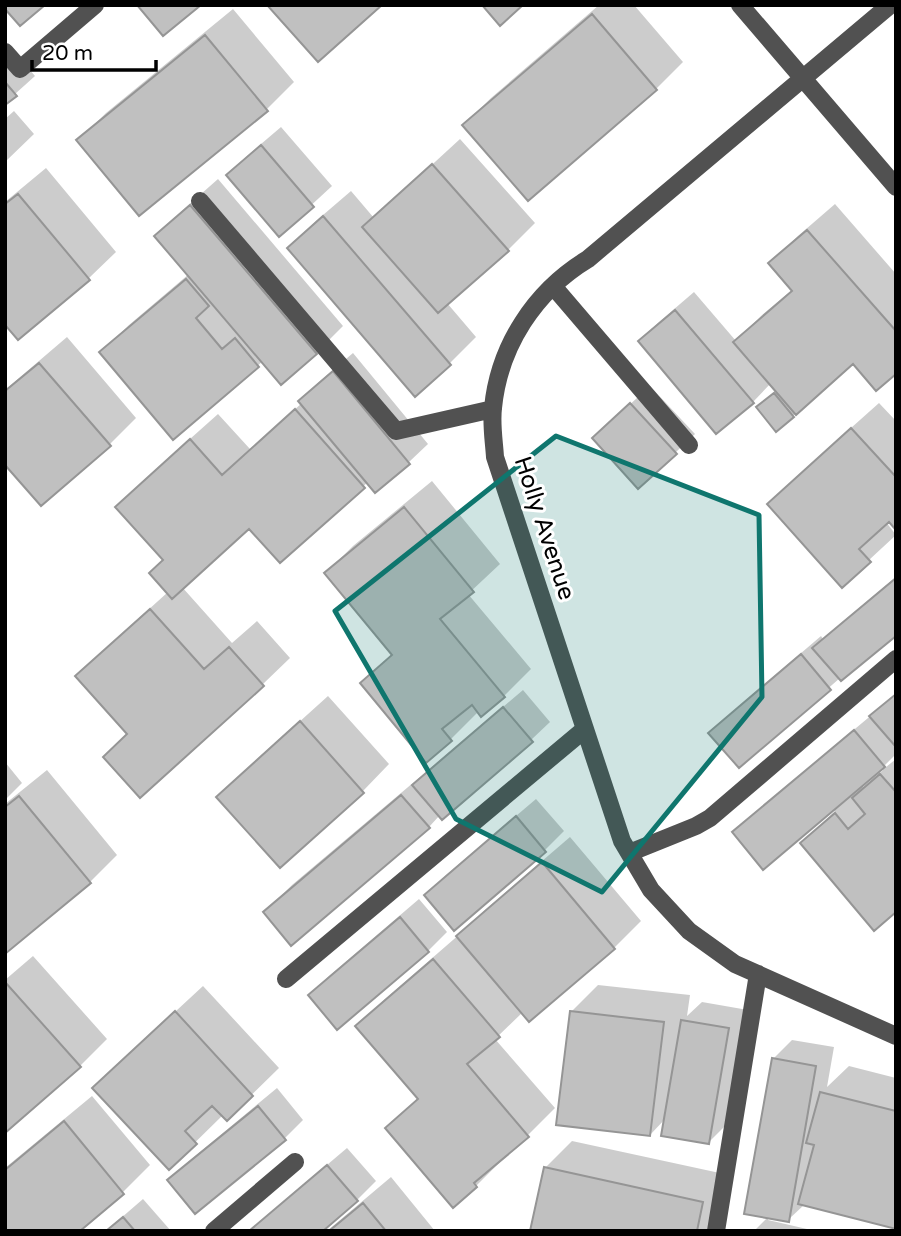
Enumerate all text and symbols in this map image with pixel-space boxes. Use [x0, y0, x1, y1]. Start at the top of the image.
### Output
scale bar [32, 28, 156, 72]
text: 20 m [42, 41, 93, 66]
street label: Holly Avenue [508, 453, 581, 604]

